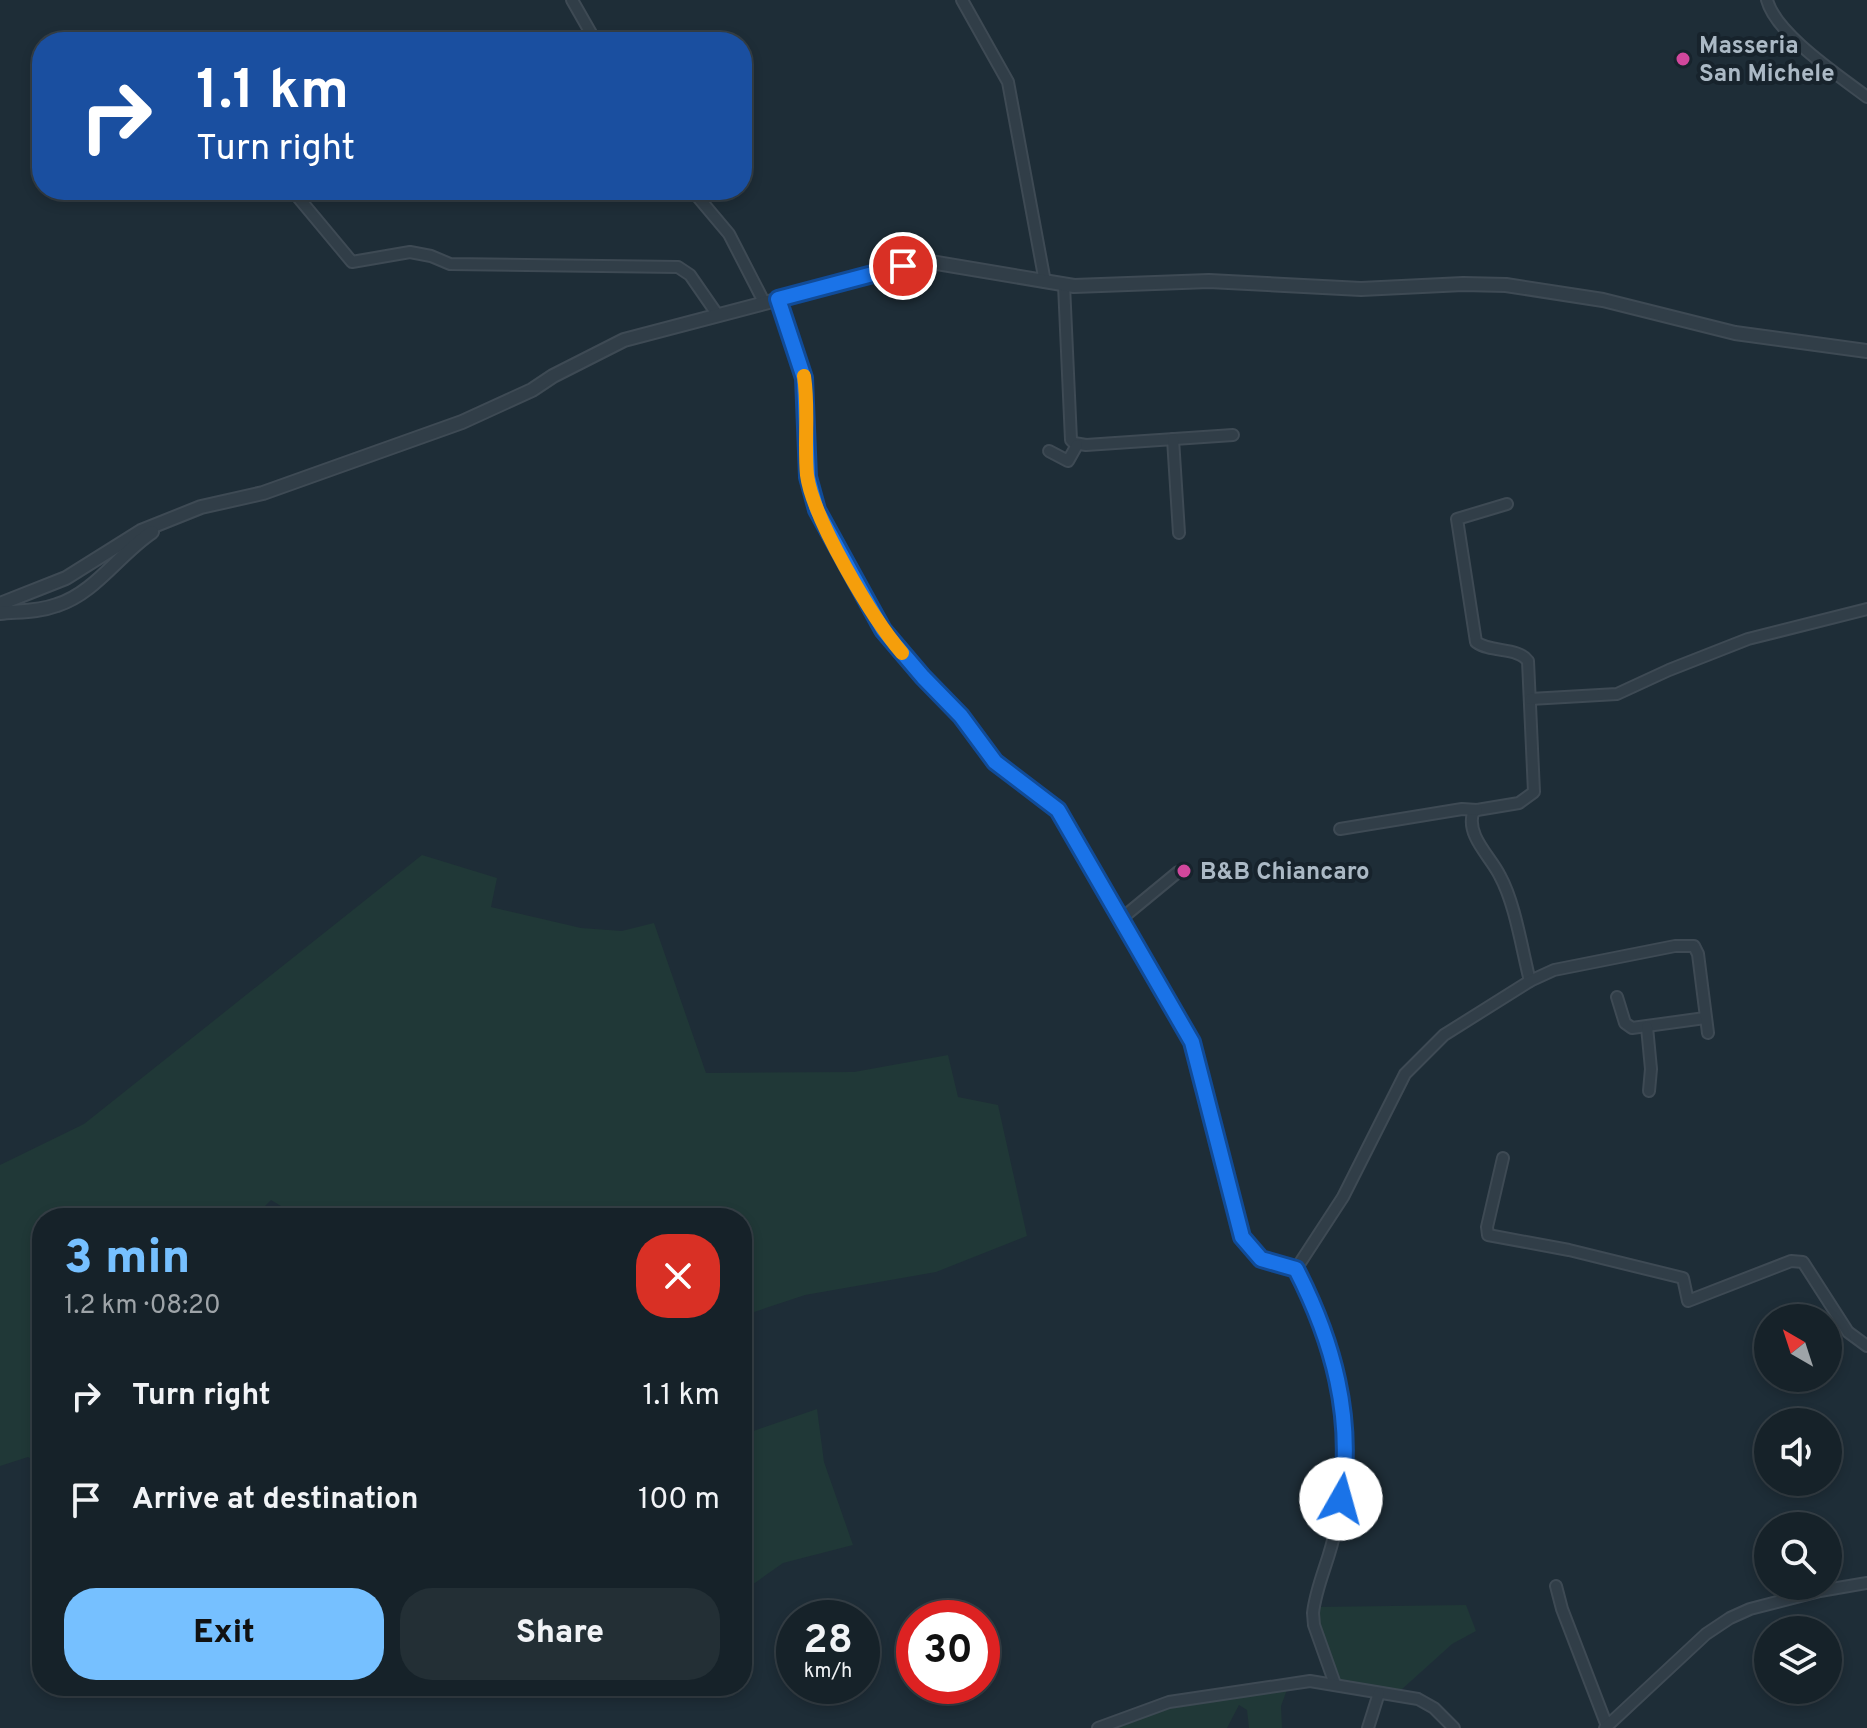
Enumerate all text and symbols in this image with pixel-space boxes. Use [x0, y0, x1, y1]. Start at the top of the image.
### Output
place label: Masseria San Michele [1699, 32, 1835, 90]
marker: Masseria San Michele [1674, 50, 1692, 68]
text: 1.1 km [196, 58, 349, 128]
icon: right [64, 64, 168, 168]
text: Turn right [196, 127, 355, 173]
pin [869, 232, 937, 300]
icon: arrive [881, 244, 925, 288]
place label: B&B Chiancaro [1200, 858, 1370, 888]
marker: B&B Chiancaro [1175, 862, 1193, 880]
text: 3 min [64, 1230, 190, 1290]
button: close [636, 1234, 720, 1318]
text: 1.2 km · 08:20 [64, 1290, 221, 1323]
north arrow [1754, 1304, 1842, 1392]
map controls [1754, 1304, 1842, 1704]
icon: right [64, 1374, 108, 1418]
text: Turn right [132, 1378, 270, 1415]
text: 1.1 km [642, 1378, 720, 1415]
button: sound [1754, 1408, 1842, 1496]
position arrow [1299, 1457, 1383, 1541]
icon: arrive [64, 1478, 108, 1522]
text: Arrive at destination [132, 1482, 418, 1519]
text: 100 m [638, 1482, 720, 1519]
button: search [1754, 1512, 1842, 1600]
button: Exit [64, 1588, 384, 1680]
button: Share [400, 1588, 720, 1680]
speed limit sign: 30 [896, 1600, 1000, 1704]
button: layers [1754, 1616, 1842, 1704]
text: 28 [803, 1617, 853, 1667]
text: km/h [804, 1659, 852, 1685]

